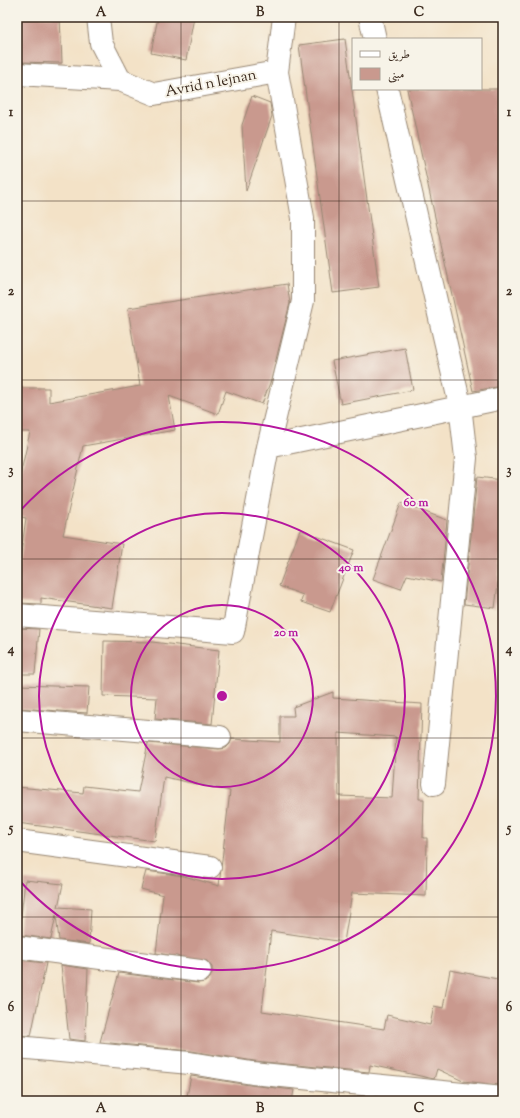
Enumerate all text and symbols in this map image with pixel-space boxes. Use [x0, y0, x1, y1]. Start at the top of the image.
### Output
text: A [96, 4, 107, 22]
text: B [256, 4, 265, 22]
text: C [414, 4, 424, 22]
legend [352, 38, 482, 90]
text: طريق [388, 46, 410, 64]
street label: Avrid n lejnan [164, 65, 259, 103]
text: مبنى [388, 66, 404, 84]
text: 1 [9, 104, 14, 122]
text: 1 [507, 104, 512, 122]
text: 2 [8, 283, 15, 301]
text: 2 [506, 283, 513, 301]
text: 3 [8, 462, 14, 480]
text: 3 [506, 462, 512, 480]
text: 60 m [404, 494, 428, 512]
text: 40 m [338, 559, 363, 577]
text: 20 m [274, 624, 298, 642]
text: 4 [7, 641, 15, 659]
text: 4 [505, 641, 513, 659]
centre of rings [215, 689, 229, 703]
text: 5 [8, 820, 14, 838]
text: 5 [506, 820, 512, 838]
text: 6 [8, 999, 15, 1017]
text: 6 [506, 999, 513, 1017]
text: A [96, 1100, 107, 1118]
text: B [256, 1100, 265, 1118]
text: C [414, 1100, 424, 1118]

